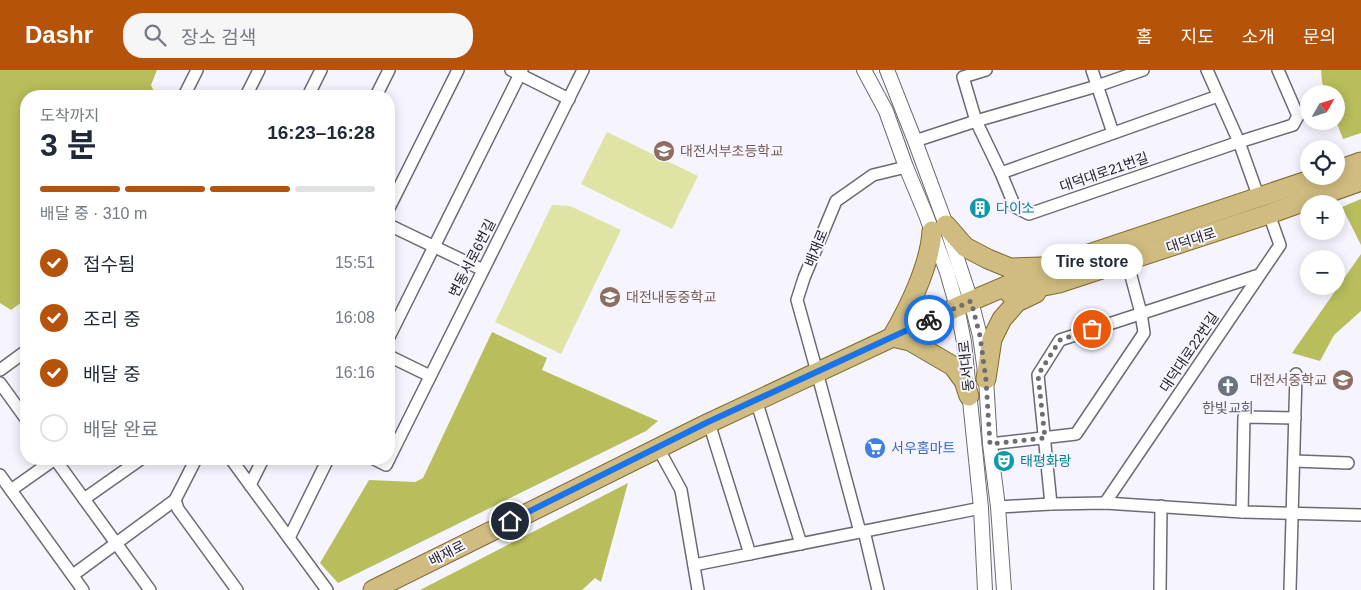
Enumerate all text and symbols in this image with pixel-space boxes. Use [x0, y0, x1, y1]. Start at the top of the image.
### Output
search box [123, 13, 473, 58]
text: Dashr [25, 21, 93, 48]
icon: search [141, 21, 169, 49]
text: 장소 검색 [181, 27, 256, 48]
text: 홈 [1136, 27, 1153, 47]
text: 지도 [1181, 27, 1214, 47]
text: 소개 [1242, 27, 1275, 47]
text: 문의 [1303, 27, 1336, 47]
north arrow [1300, 85, 1345, 130]
map controls [1300, 85, 1345, 295]
text: 도착까지 [40, 107, 99, 124]
text: 16:23–16:28 [267, 122, 375, 143]
text: 3 분 [40, 127, 96, 163]
school or university icon: 대전서부초등학교 [652, 139, 676, 163]
button: locate [1300, 140, 1345, 185]
place label: 대전서부초등학교 [680, 143, 783, 159]
street label: 대덕대로21번길 [1057, 149, 1151, 195]
button: + [1300, 195, 1345, 240]
building icon: 다이소 [968, 196, 992, 220]
place label: 다이소 [996, 200, 1035, 216]
text: 배달 중 · 310 m [40, 205, 147, 222]
street label: 변동서로6번길 [446, 216, 498, 300]
street label: 대덕대로 [1164, 224, 1218, 256]
street label: 배재로 [801, 227, 831, 269]
callout: Tire store [1041, 244, 1143, 279]
icon: check [40, 249, 68, 277]
button: − [1300, 250, 1345, 295]
text: Tire store [1056, 253, 1128, 270]
text: 접수됨 [83, 254, 135, 275]
text: 15:51 [335, 254, 375, 271]
school or university icon: 대전내동중학교 [598, 285, 622, 309]
place label: 대전내동중학교 [626, 289, 716, 305]
courier [904, 295, 954, 345]
icon: check [40, 304, 68, 332]
icon: bike [915, 306, 943, 334]
pin [1071, 308, 1113, 350]
text: 조리 중 [83, 309, 141, 330]
text: 16:08 [335, 309, 375, 326]
street label: 대덕대로22번길 [1156, 309, 1222, 395]
icon: bag [1078, 315, 1106, 343]
street label: 동서대로 [955, 339, 977, 392]
icon: check [40, 359, 68, 387]
text: 배달 중 [83, 364, 141, 385]
text: 16:16 [335, 364, 375, 381]
school or university icon: 대전서중학교 [1331, 368, 1355, 392]
place label: 대전서중학교 [1250, 372, 1327, 388]
church icon: 한빛교회 [1216, 374, 1240, 398]
place label: 한빛교회 [1202, 400, 1254, 416]
text: 배달 완료 [83, 419, 158, 440]
supermarket icon: 서우홈마트 [863, 436, 887, 460]
place label: 서우홈마트 [891, 440, 956, 456]
theatre icon: 태평화랑 [992, 449, 1016, 473]
place label: 태평화랑 [1020, 453, 1072, 469]
pin [489, 500, 531, 542]
icon: home [496, 507, 524, 535]
street label: 배재로 [426, 537, 468, 569]

